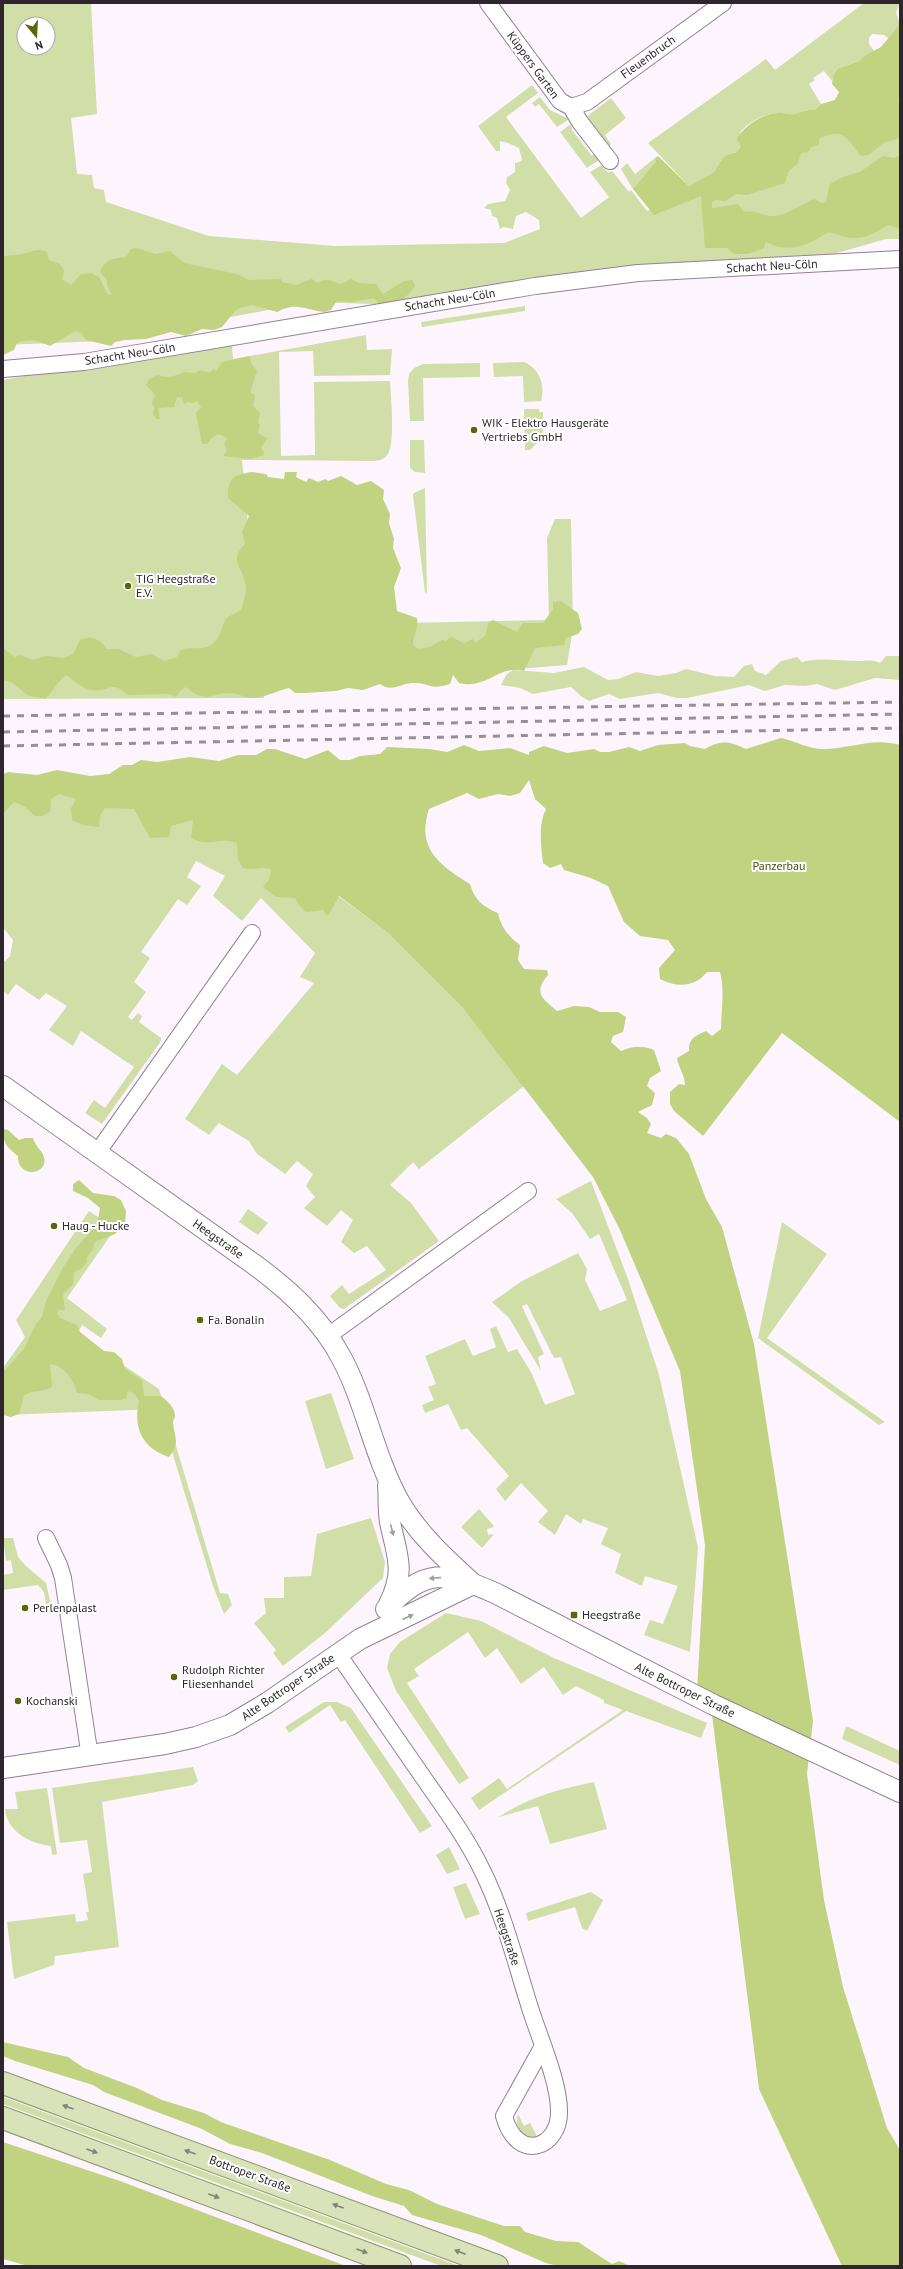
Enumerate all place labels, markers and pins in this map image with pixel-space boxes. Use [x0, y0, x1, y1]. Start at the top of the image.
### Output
place label: WIK - Elektro Hausgeräte Vertriebs GmbH [481, 415, 609, 444]
marker: WIK - Elektro Hausgeräte Vertriebs GmbH [469, 425, 479, 435]
place label: TIG Heegstraße E.V. [136, 571, 216, 600]
marker: TIG Heegstraße E.V. [123, 581, 133, 591]
place label: Haug - Hucke [62, 1218, 129, 1233]
marker: Haug - Hucke [49, 1221, 59, 1231]
place label: Fa. Bonalin [208, 1312, 264, 1327]
marker: Fa. Bonalin [195, 1315, 205, 1325]
place label: Perlenpalast [33, 1600, 97, 1615]
marker: Perlenpalast [20, 1603, 30, 1613]
place label: Heegstraße [582, 1607, 641, 1622]
marker: Heegstraße [569, 1610, 579, 1620]
place label: Rudolph Richter Fliesenhandel [182, 1662, 265, 1691]
marker: Rudolph Richter Fliesenhandel [169, 1672, 179, 1682]
place label: Kochanski [26, 1693, 78, 1708]
marker: Kochanski [13, 1696, 23, 1706]

